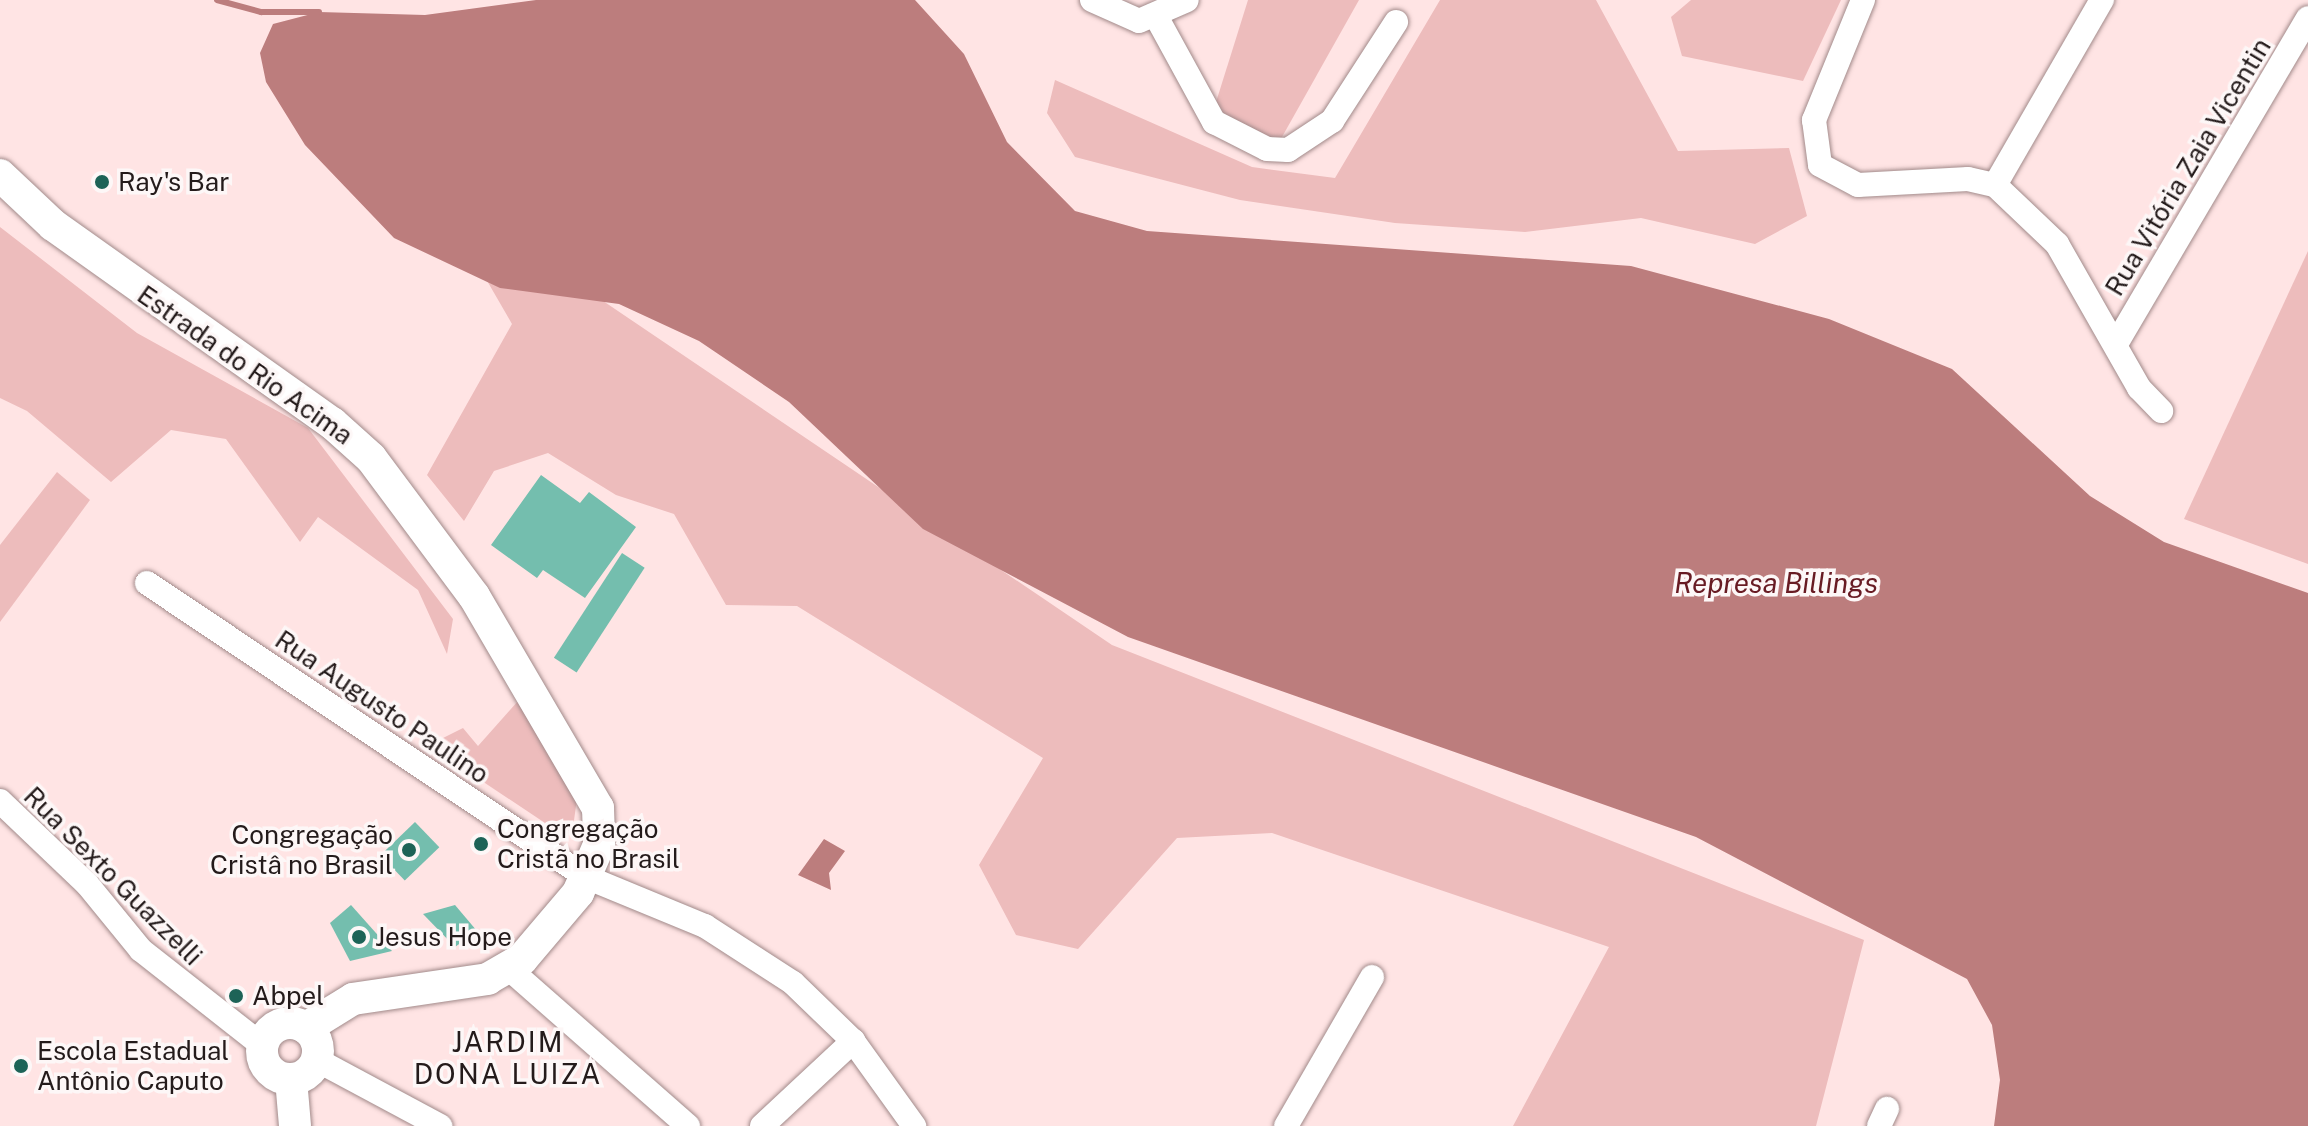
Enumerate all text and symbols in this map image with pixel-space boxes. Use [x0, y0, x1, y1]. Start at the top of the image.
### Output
street label: Rua Vitória Zaia Vicentin [2098, 32, 2278, 302]
place label: Ray's Bar [118, 166, 229, 198]
marker: Ray's Bar [93, 173, 111, 191]
street label: Estrada do Rio Acima [131, 279, 359, 451]
water label: Represa Billings [1674, 566, 1878, 600]
street label: Rua Augusto Paulino [269, 624, 495, 790]
street label: Rua Sexto Guazzelli [17, 780, 209, 972]
place label: Congregação Cristã no Brasil [497, 813, 680, 874]
place label: Congregação Cristâ no Brasil [210, 819, 393, 880]
marker: Congregação Cristã no Brasil [472, 835, 490, 853]
marker: Congregação Cristâ no Brasil [400, 841, 418, 859]
place label: Jesus Hope [375, 921, 512, 953]
marker: Jesus Hope [350, 928, 368, 946]
place label: Abpel [252, 980, 324, 1012]
marker: Abpel [227, 987, 245, 1005]
district label: JARDIM DONA LUIZA [414, 1025, 602, 1091]
place label: Escola Estadual Antônio Caputo [37, 1035, 229, 1096]
marker: Escola Estadual Antônio Caputo [12, 1057, 30, 1075]

